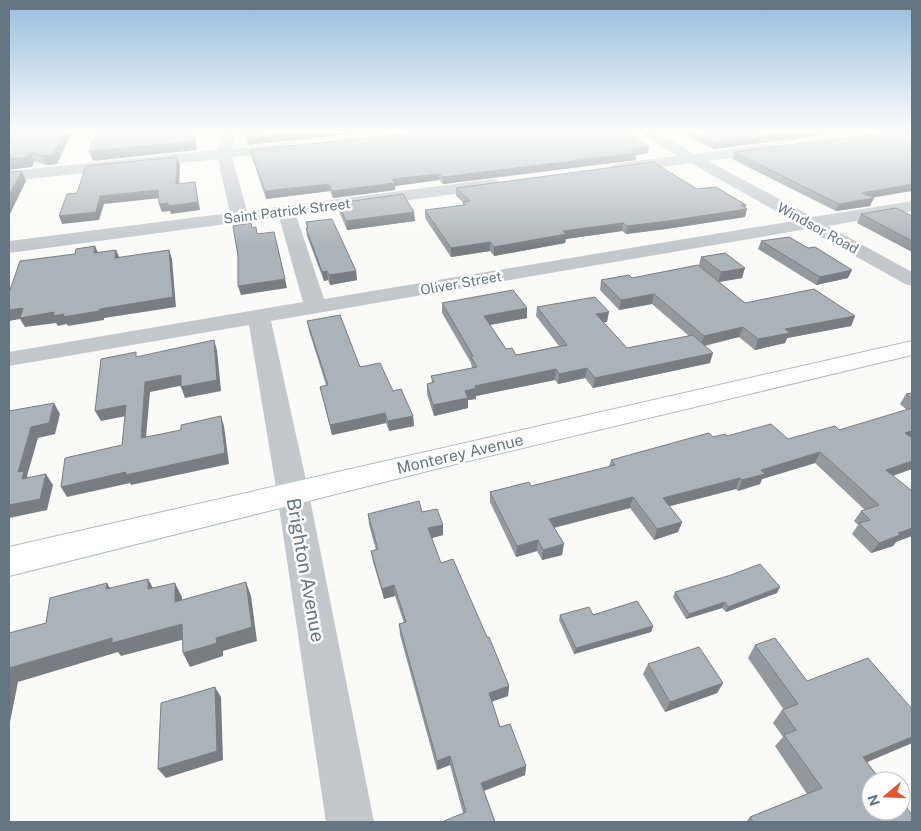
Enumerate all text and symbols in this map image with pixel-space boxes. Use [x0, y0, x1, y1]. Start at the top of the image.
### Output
street label: Saint Patrick Street [223, 195, 351, 227]
street label: Windsor Road [775, 199, 861, 257]
street label: Oliver Street [419, 268, 503, 298]
street label: Monterey Avenue [395, 430, 525, 478]
street label: Brighton Avenue [282, 496, 330, 644]
north arrow [861, 771, 911, 821]
text: N [864, 792, 883, 808]

